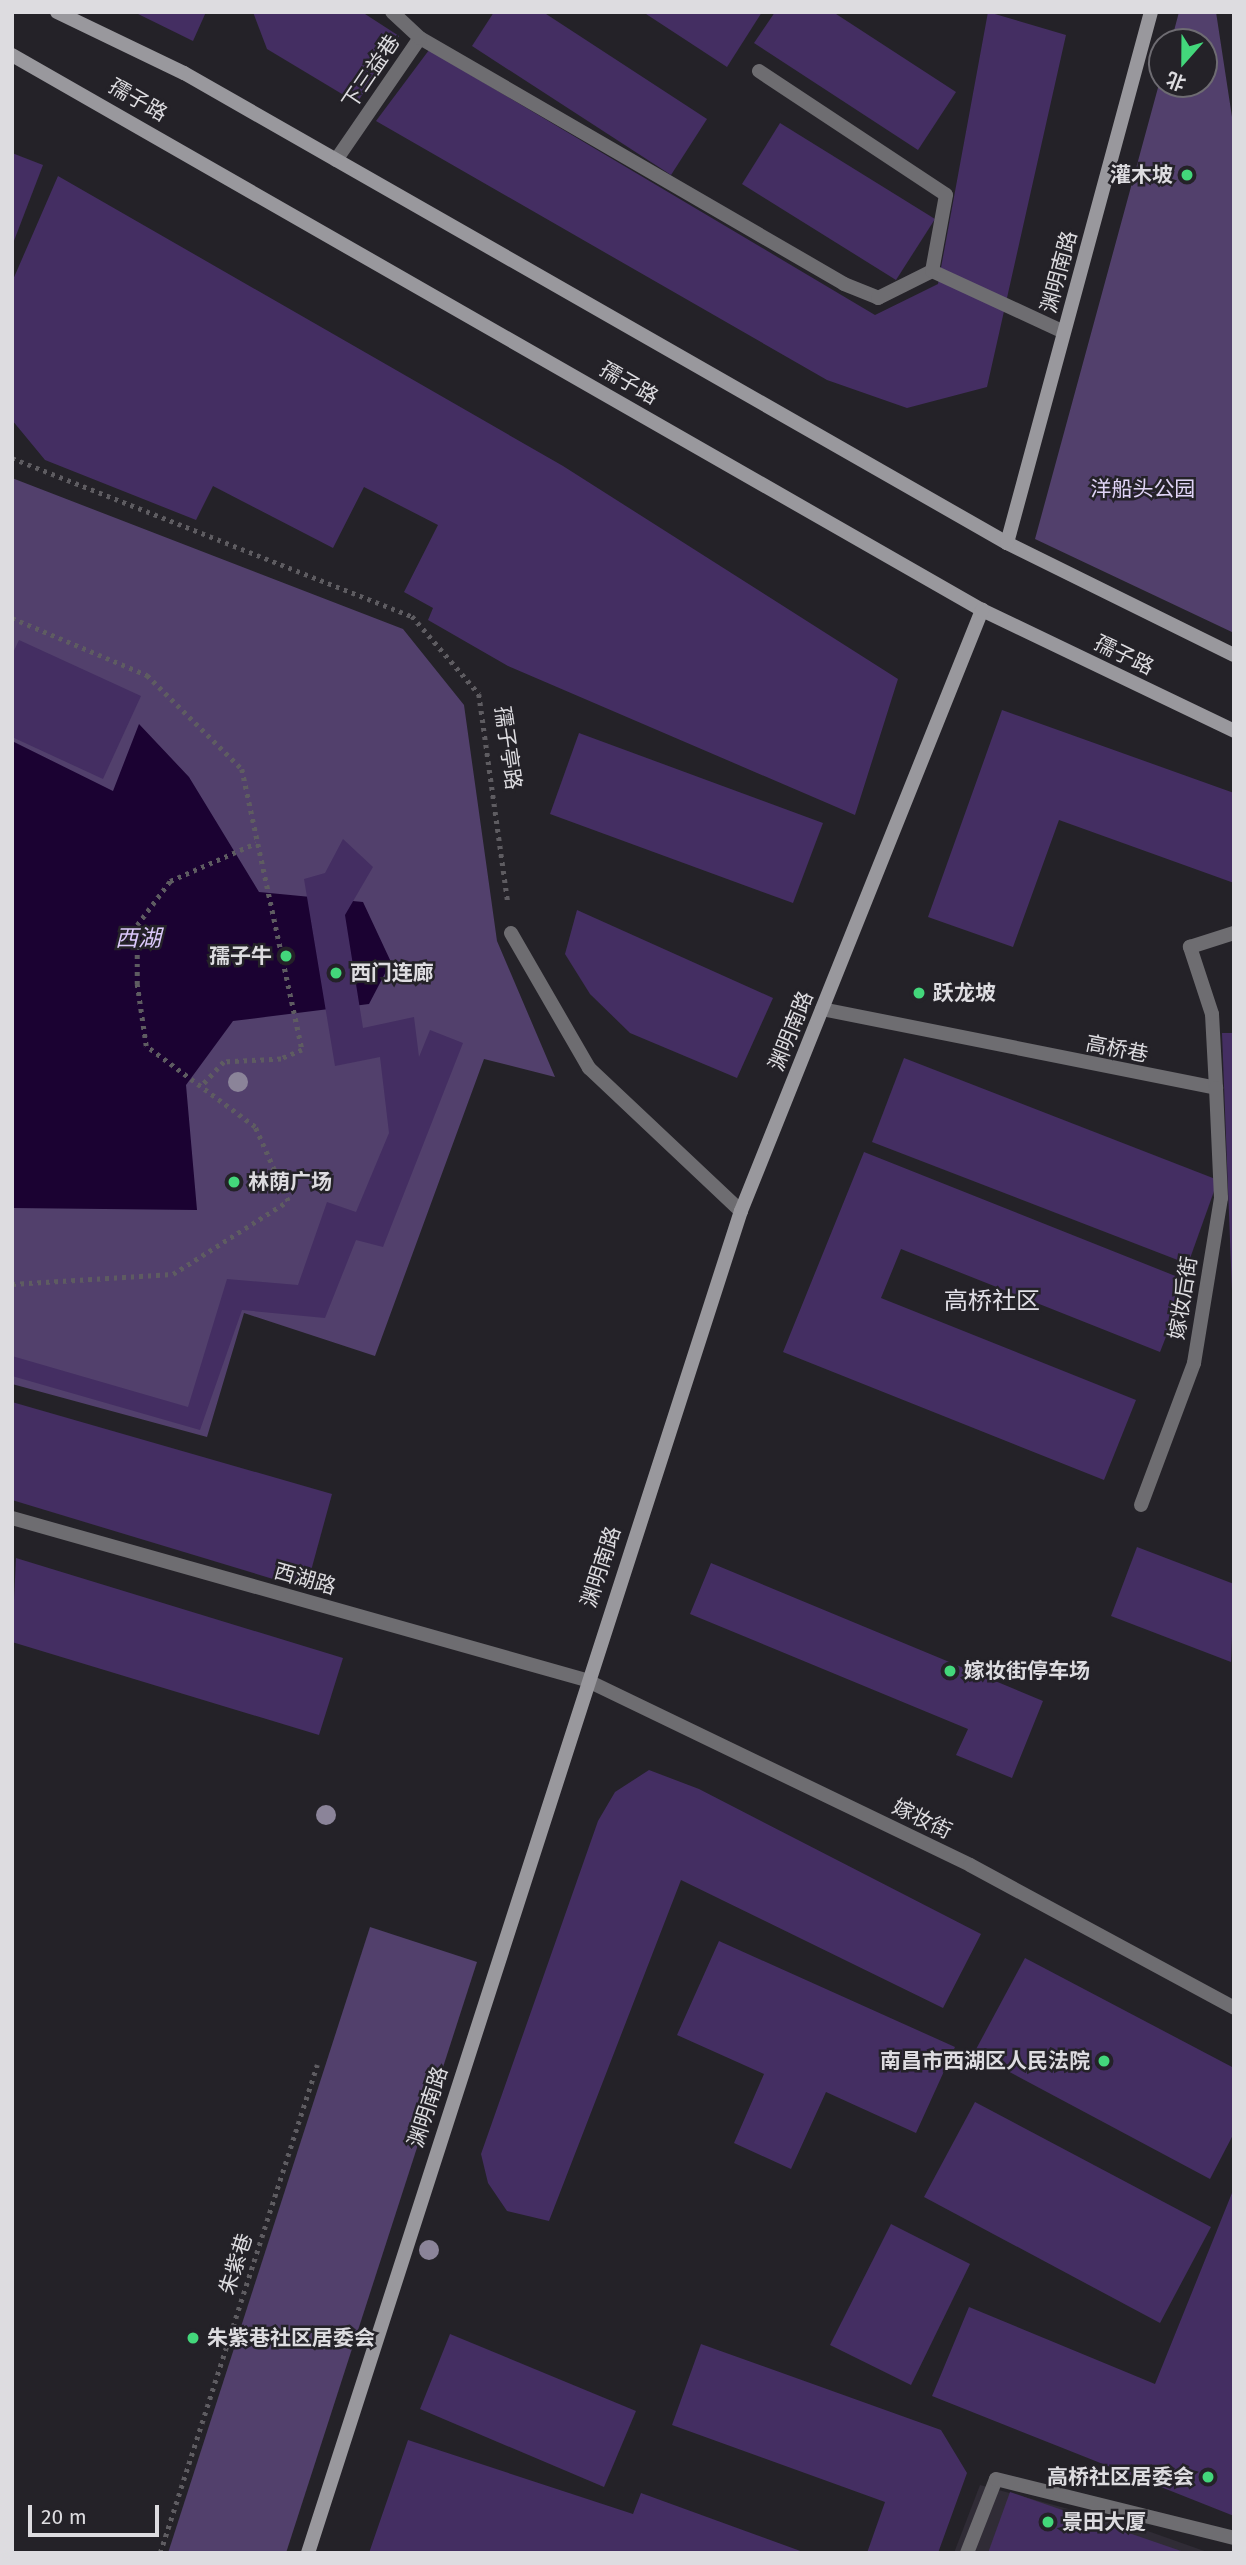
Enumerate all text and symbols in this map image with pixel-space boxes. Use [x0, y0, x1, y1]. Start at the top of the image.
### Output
north arrow [1148, 28, 1218, 98]
street label: 下三益巷 [337, 30, 405, 114]
text: 北 [1163, 67, 1189, 95]
street label: 孺子路 [104, 73, 172, 127]
place label: 灌木坡 [1110, 162, 1173, 188]
marker: 灌木坡 [1179, 167, 1195, 183]
street label: 渊明南路 [1036, 228, 1082, 316]
street label: 孺子路 [595, 356, 663, 410]
park label: 洋船头公园 [1091, 476, 1195, 502]
street label: 孺子路 [1090, 630, 1158, 680]
street label: 孺子亭路 [490, 705, 526, 791]
water label: 西湖 [115, 924, 161, 952]
place label: 孺子牛 [209, 943, 272, 969]
marker: 孺子牛 [278, 948, 294, 964]
place label: 西门连廊 [350, 960, 434, 986]
marker: 西门连廊 [328, 965, 344, 981]
place label: 跃龙坡 [933, 980, 996, 1006]
marker: 跃龙坡 [911, 985, 927, 1001]
street label: 渊明南路 [764, 987, 818, 1075]
street label: 高桥巷 [1084, 1031, 1150, 1067]
place label: 林荫广场 [248, 1169, 332, 1195]
marker: 林荫广场 [226, 1174, 242, 1190]
street label: 嫁妆后街 [1164, 1255, 1202, 1341]
district label: 高桥社区 [944, 1288, 1040, 1316]
street label: 渊明南路 [576, 1523, 626, 1611]
street label: 西湖路 [271, 1558, 339, 1600]
place label: 嫁妆街停车场 [964, 1658, 1090, 1684]
marker: 嫁妆街停车场 [942, 1663, 958, 1679]
street label: 嫁妆街 [888, 1794, 956, 1844]
place label: 南昌市西湖区人民法院 [880, 2048, 1090, 2074]
marker: 南昌市西湖区人民法院 [1096, 2053, 1112, 2069]
street label: 渊明南路 [403, 2063, 453, 2151]
street label: 朱紫巷 [214, 2230, 258, 2298]
place label: 朱紫巷社区居委会 [207, 2325, 375, 2351]
marker: 朱紫巷社区居委会 [185, 2330, 201, 2346]
place label: 高桥社区居委会 [1047, 2464, 1194, 2490]
marker: 高桥社区居委会 [1200, 2469, 1216, 2485]
scale bar [32, 2492, 163, 2536]
text: 20 m [41, 2504, 87, 2530]
place label: 景田大厦 [1062, 2509, 1146, 2535]
marker: 景田大厦 [1040, 2514, 1056, 2530]

